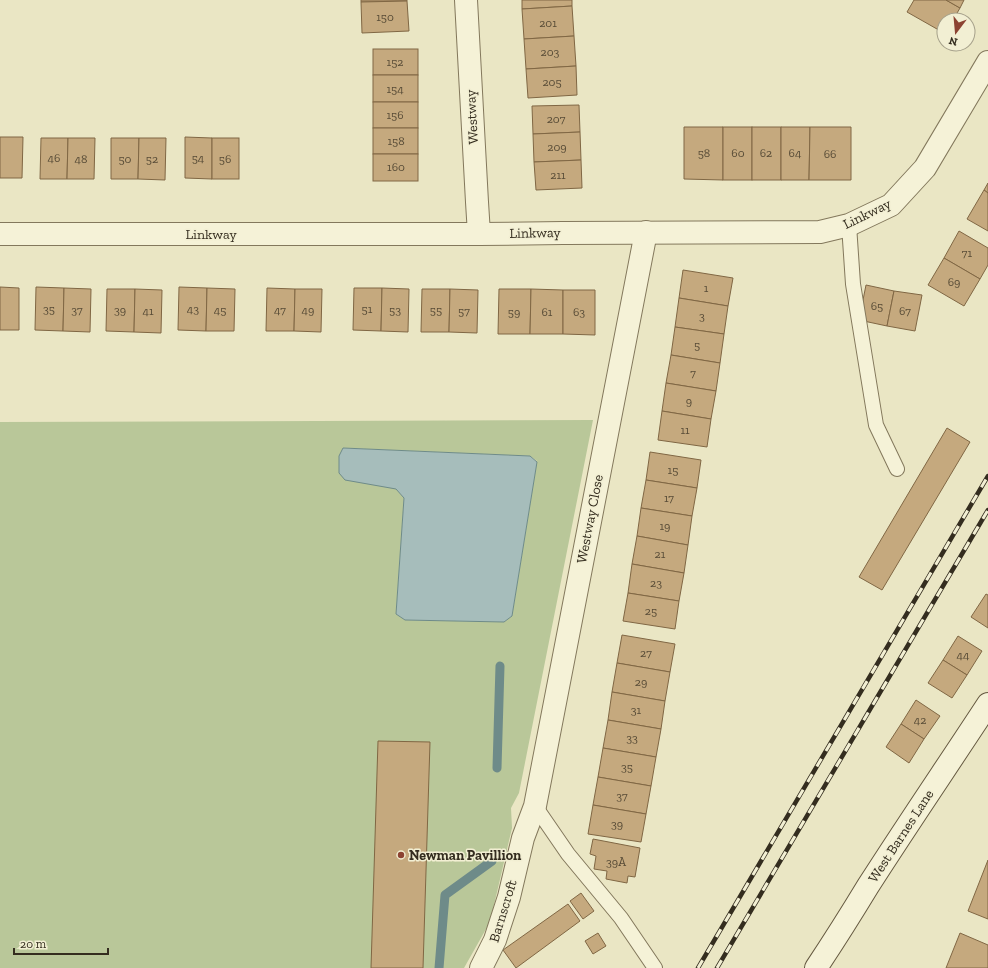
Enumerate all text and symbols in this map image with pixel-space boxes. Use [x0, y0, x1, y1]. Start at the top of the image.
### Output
house number: 150 [376, 10, 394, 24]
north arrow [936, 12, 976, 52]
house number: 201 [539, 16, 557, 30]
text: N [947, 34, 959, 49]
house number: 203 [541, 45, 560, 59]
house number: 152 [387, 55, 403, 69]
house number: 205 [542, 75, 562, 89]
house number: 154 [386, 82, 404, 96]
street label: Westway [462, 88, 482, 145]
house number: 156 [386, 108, 404, 122]
house number: 207 [547, 112, 566, 126]
house number: 158 [387, 134, 405, 148]
house number: 209 [547, 140, 567, 154]
house number: 58 [698, 146, 710, 160]
house number: 60 [731, 146, 745, 160]
house number: 62 [760, 146, 772, 160]
house number: 64 [789, 146, 802, 160]
house number: 66 [824, 147, 836, 161]
house number: 46 [48, 151, 60, 165]
house number: 54 [192, 151, 205, 165]
house number: 48 [75, 152, 87, 166]
house number: 50 [118, 152, 132, 166]
house number: 52 [146, 152, 158, 166]
house number: 56 [219, 152, 231, 166]
house number: 160 [387, 160, 405, 174]
house number: 211 [550, 168, 566, 182]
street label: Linkway [840, 195, 894, 233]
street label: Linkway [509, 224, 562, 242]
street label: Linkway [185, 226, 237, 243]
house number: 71 [962, 246, 973, 260]
house number: 69 [948, 275, 960, 289]
house number: 1 [704, 281, 709, 295]
house number: 65 [871, 299, 883, 313]
house number: 35 [43, 302, 55, 316]
house number: 43 [187, 302, 199, 316]
house number: 51 [362, 302, 373, 316]
house number: 37 [71, 303, 83, 317]
house number: 39 [114, 303, 126, 317]
house number: 45 [214, 303, 226, 317]
house number: 47 [274, 303, 286, 317]
house number: 49 [302, 303, 314, 317]
house number: 53 [389, 303, 401, 317]
house number: 55 [430, 303, 442, 317]
house number: 41 [142, 304, 154, 318]
house number: 57 [458, 304, 470, 318]
house number: 67 [899, 304, 911, 318]
house number: 59 [508, 305, 520, 319]
house number: 61 [542, 305, 553, 319]
house number: 63 [573, 305, 585, 319]
house number: 3 [699, 309, 705, 323]
house number: 5 [694, 338, 700, 352]
house number: 7 [690, 366, 696, 380]
house number: 9 [686, 394, 692, 408]
house number: 11 [680, 423, 690, 437]
house number: 15 [668, 463, 678, 477]
street label: Westway Close [573, 473, 607, 565]
house number: 17 [664, 491, 674, 505]
house number: 19 [660, 519, 671, 533]
house number: 21 [655, 547, 666, 561]
house number: 23 [650, 576, 662, 590]
house number: 25 [645, 604, 657, 618]
house number: 27 [640, 646, 652, 660]
house number: 44 [957, 648, 970, 662]
house number: 29 [635, 675, 647, 689]
house number: 31 [631, 703, 642, 717]
house number: 42 [914, 713, 926, 727]
house number: 33 [626, 731, 638, 745]
house number: 35 [621, 760, 633, 774]
street label: West Barnes Lane [865, 786, 938, 886]
house number: 37 [616, 789, 628, 803]
house number: 39 [611, 817, 623, 831]
place label: Newman Pavillion [409, 847, 522, 864]
marker: Newman Pavillion [396, 850, 406, 860]
house number: 39A [606, 855, 626, 869]
street label: Barnscroft [485, 877, 521, 944]
scale bar [14, 930, 108, 956]
text: 20 m [20, 937, 47, 951]

